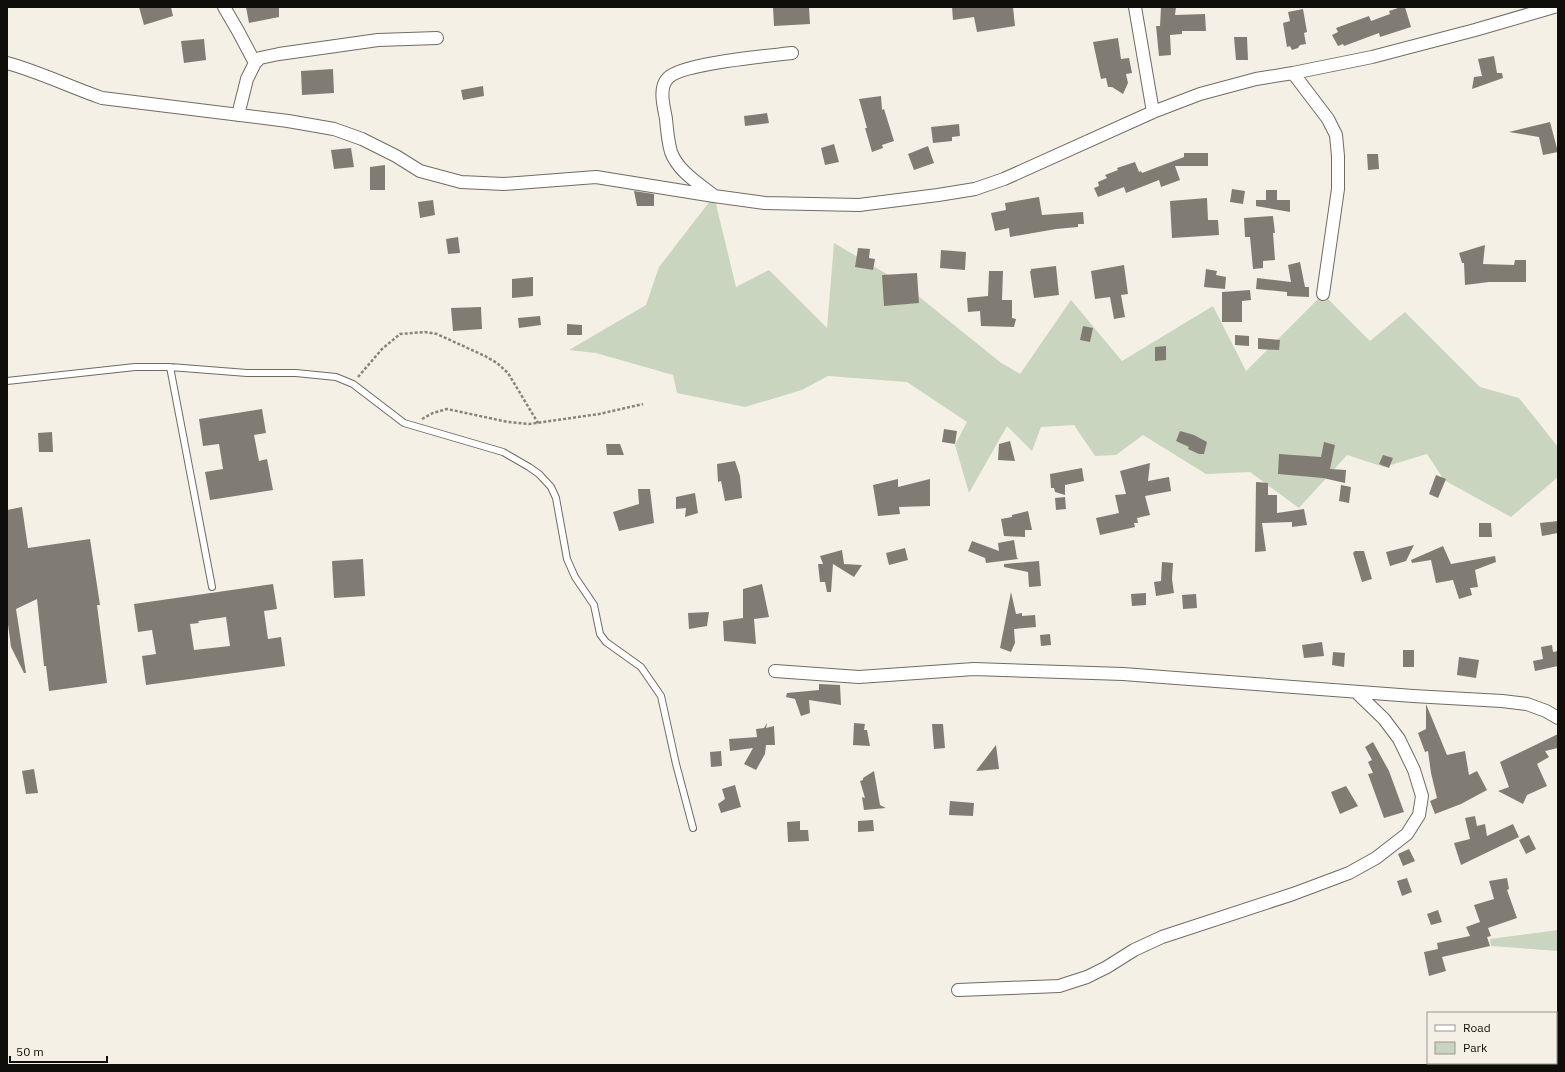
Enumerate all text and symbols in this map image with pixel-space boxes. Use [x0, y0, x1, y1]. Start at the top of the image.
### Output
legend [1427, 1012, 1557, 1064]
text: Road [1463, 1020, 1491, 1035]
scale bar [10, 1038, 107, 1064]
text: Park [1463, 1040, 1488, 1055]
text: 50 m [16, 1044, 44, 1059]

